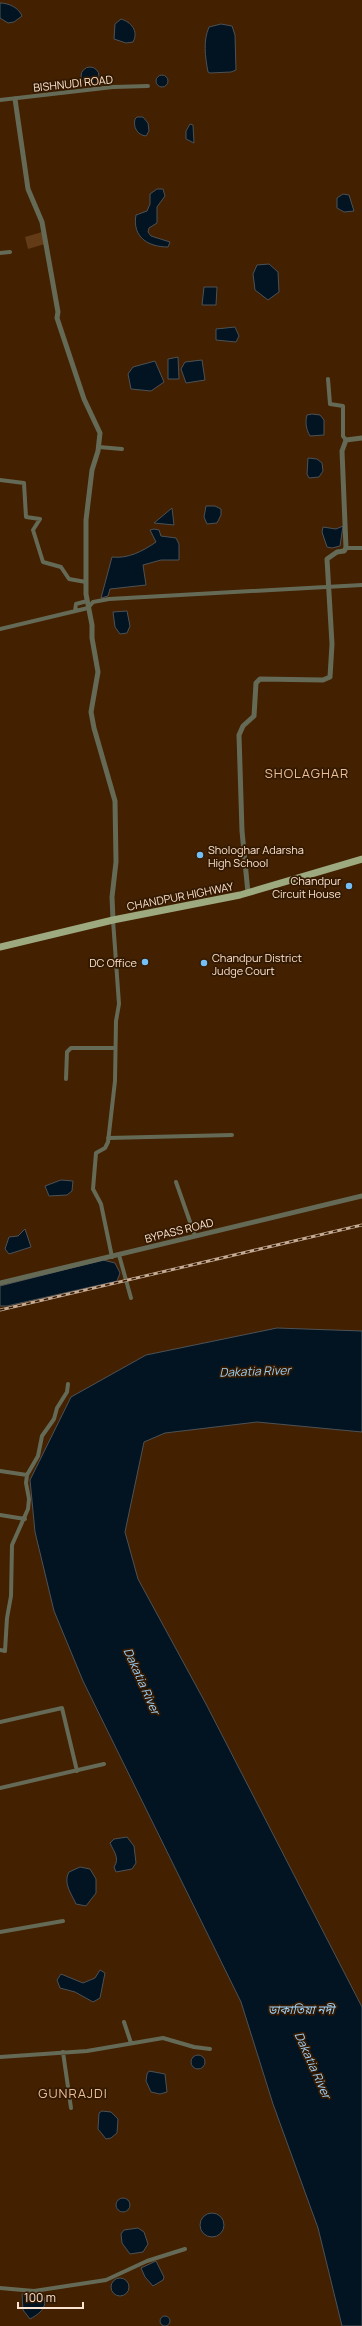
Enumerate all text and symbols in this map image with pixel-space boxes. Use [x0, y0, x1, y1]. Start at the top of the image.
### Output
street label: BISHNUDI ROAD [32, 71, 114, 95]
district label: SHOLAGHAR [265, 764, 349, 782]
place label: Shologhar Adarsha High School [208, 842, 304, 870]
marker: Shologhar Adarsha High School [195, 850, 205, 860]
place label: Chandpur Circuit House [272, 873, 342, 901]
street label: CHANDPUR HIGHWAY [125, 878, 235, 914]
marker: Chandpur Circuit House [344, 881, 354, 891]
place label: Chandpur District Judge Court [212, 950, 302, 978]
place label: DC Office [89, 955, 138, 970]
marker: DC Office [140, 957, 150, 967]
marker: Chandpur District Judge Court [199, 958, 209, 968]
street label: BYPASS ROAD [143, 1214, 215, 1246]
water label: Dakatia River [219, 1361, 293, 1381]
water label: Dakatia River [120, 1645, 165, 1719]
water label: ডাকাতিয়া নদী [268, 2001, 337, 2018]
water label: Dakatia River [291, 2029, 336, 2103]
district label: GUNRAJDI [38, 2084, 108, 2102]
scale bar [18, 2284, 83, 2310]
text: 100 m [24, 2289, 56, 2306]

